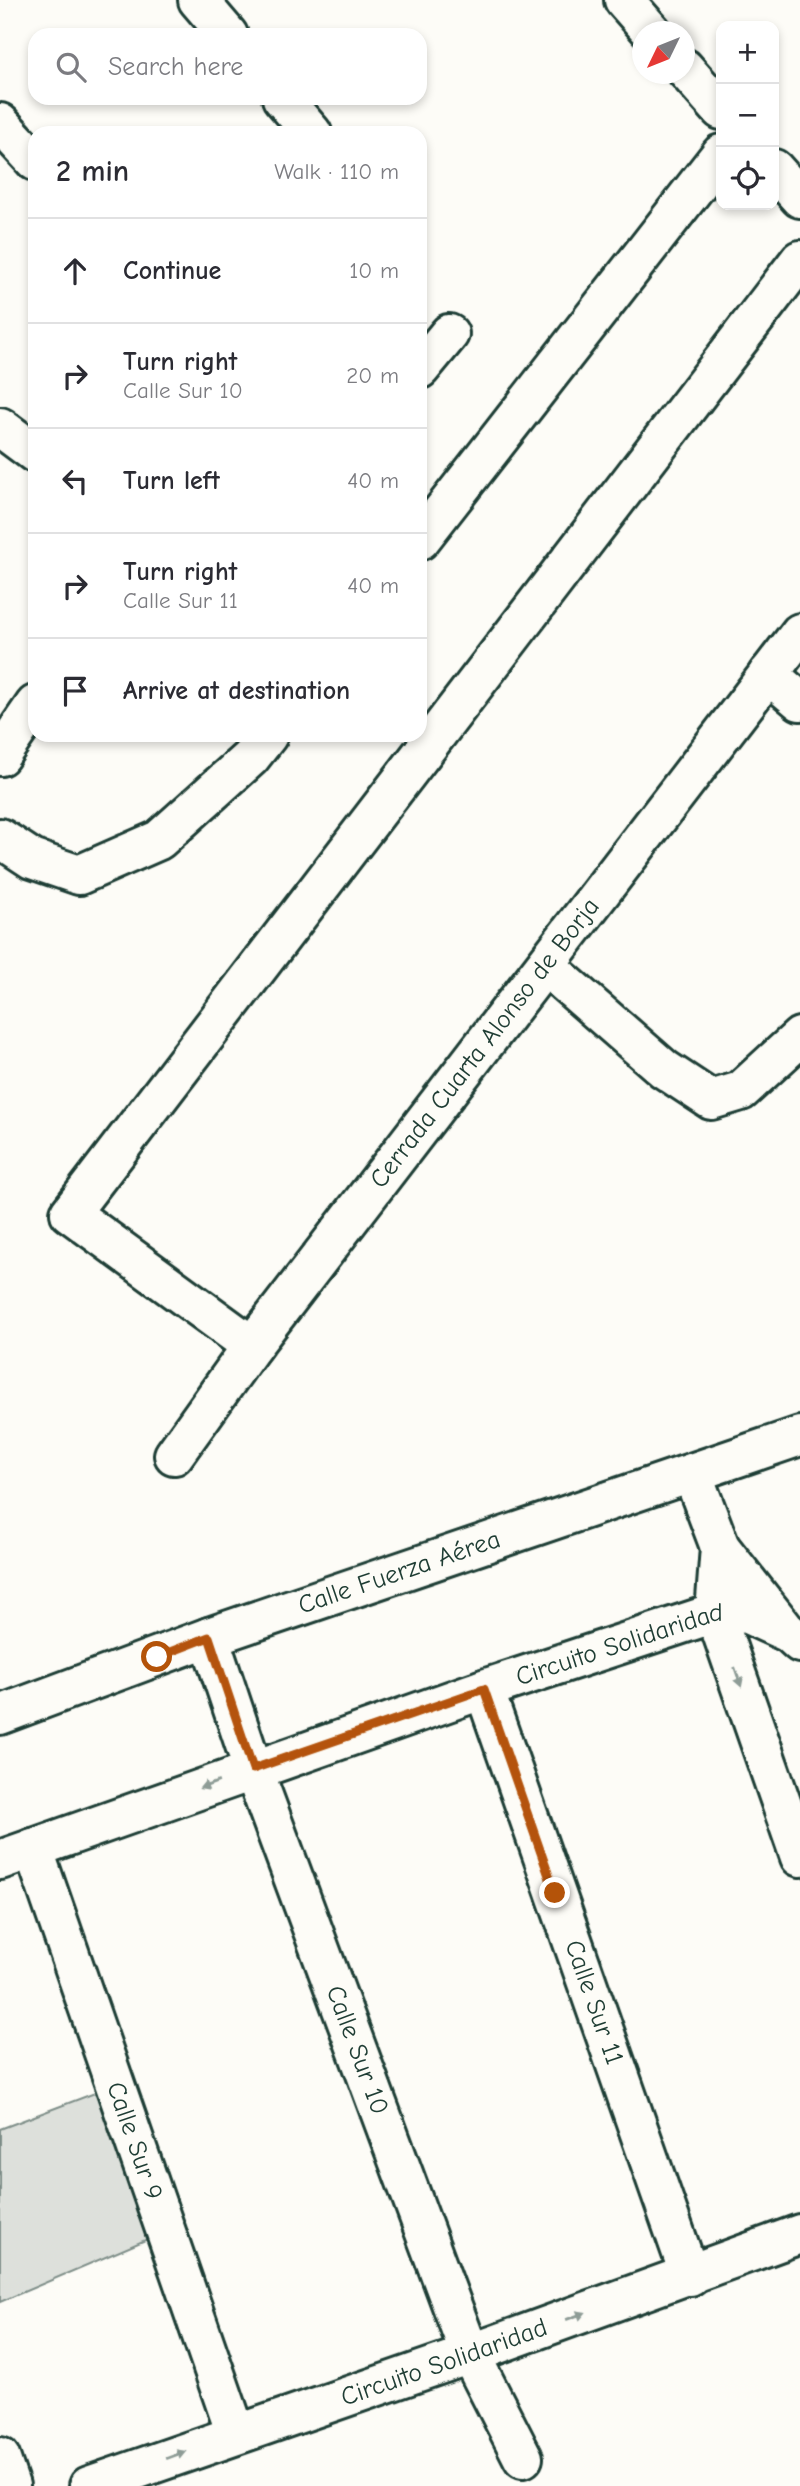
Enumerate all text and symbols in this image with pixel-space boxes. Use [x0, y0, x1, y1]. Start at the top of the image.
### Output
north arrow [632, 21, 695, 84]
map controls [716, 21, 779, 210]
button: + [716, 21, 779, 84]
search box [28, 28, 427, 105]
icon: search [52, 48, 90, 86]
text: Search here [108, 52, 243, 82]
button: − [716, 84, 779, 147]
button: locate [716, 147, 779, 210]
text: 2 min [56, 154, 129, 189]
text: Walk · 110 m [274, 158, 399, 185]
icon: ahead [56, 252, 94, 290]
text: Continue [123, 256, 221, 286]
text: 10 m [349, 257, 399, 284]
text: Turn right [123, 347, 237, 377]
icon: right [56, 357, 94, 395]
text: 20 m [346, 362, 399, 389]
text: Calle Sur 10 [123, 377, 243, 404]
icon: left [56, 462, 94, 500]
text: Turn left [123, 466, 220, 496]
text: 40 m [347, 467, 399, 494]
text: Turn right [123, 557, 237, 587]
icon: right [56, 567, 94, 605]
text: 40 m [347, 572, 399, 599]
text: Calle Sur 11 [123, 587, 238, 614]
icon: arrive [56, 672, 94, 710]
text: Arrive at destination [123, 676, 350, 706]
street label: Cerrada Cuarta Alonso de Borja [364, 892, 606, 1194]
street label: Calle Fuerza Aérea [294, 1524, 504, 1621]
street label: Circuito Solidaridad [512, 1598, 723, 1692]
route start [141, 1641, 172, 1672]
one-way arrow [733, 1667, 744, 1688]
one-way arrow [199, 1780, 220, 1791]
route end [539, 1877, 570, 1908]
street label: Calle Sur 11 [558, 1936, 630, 2068]
street label: Calle Sur 10 [320, 1981, 395, 2119]
street label: Calle Sur 9 [100, 2078, 169, 2204]
one-way arrow [566, 2310, 587, 2321]
street label: Circuito Solidaridad [337, 2312, 551, 2413]
one-way arrow [165, 2449, 186, 2460]

